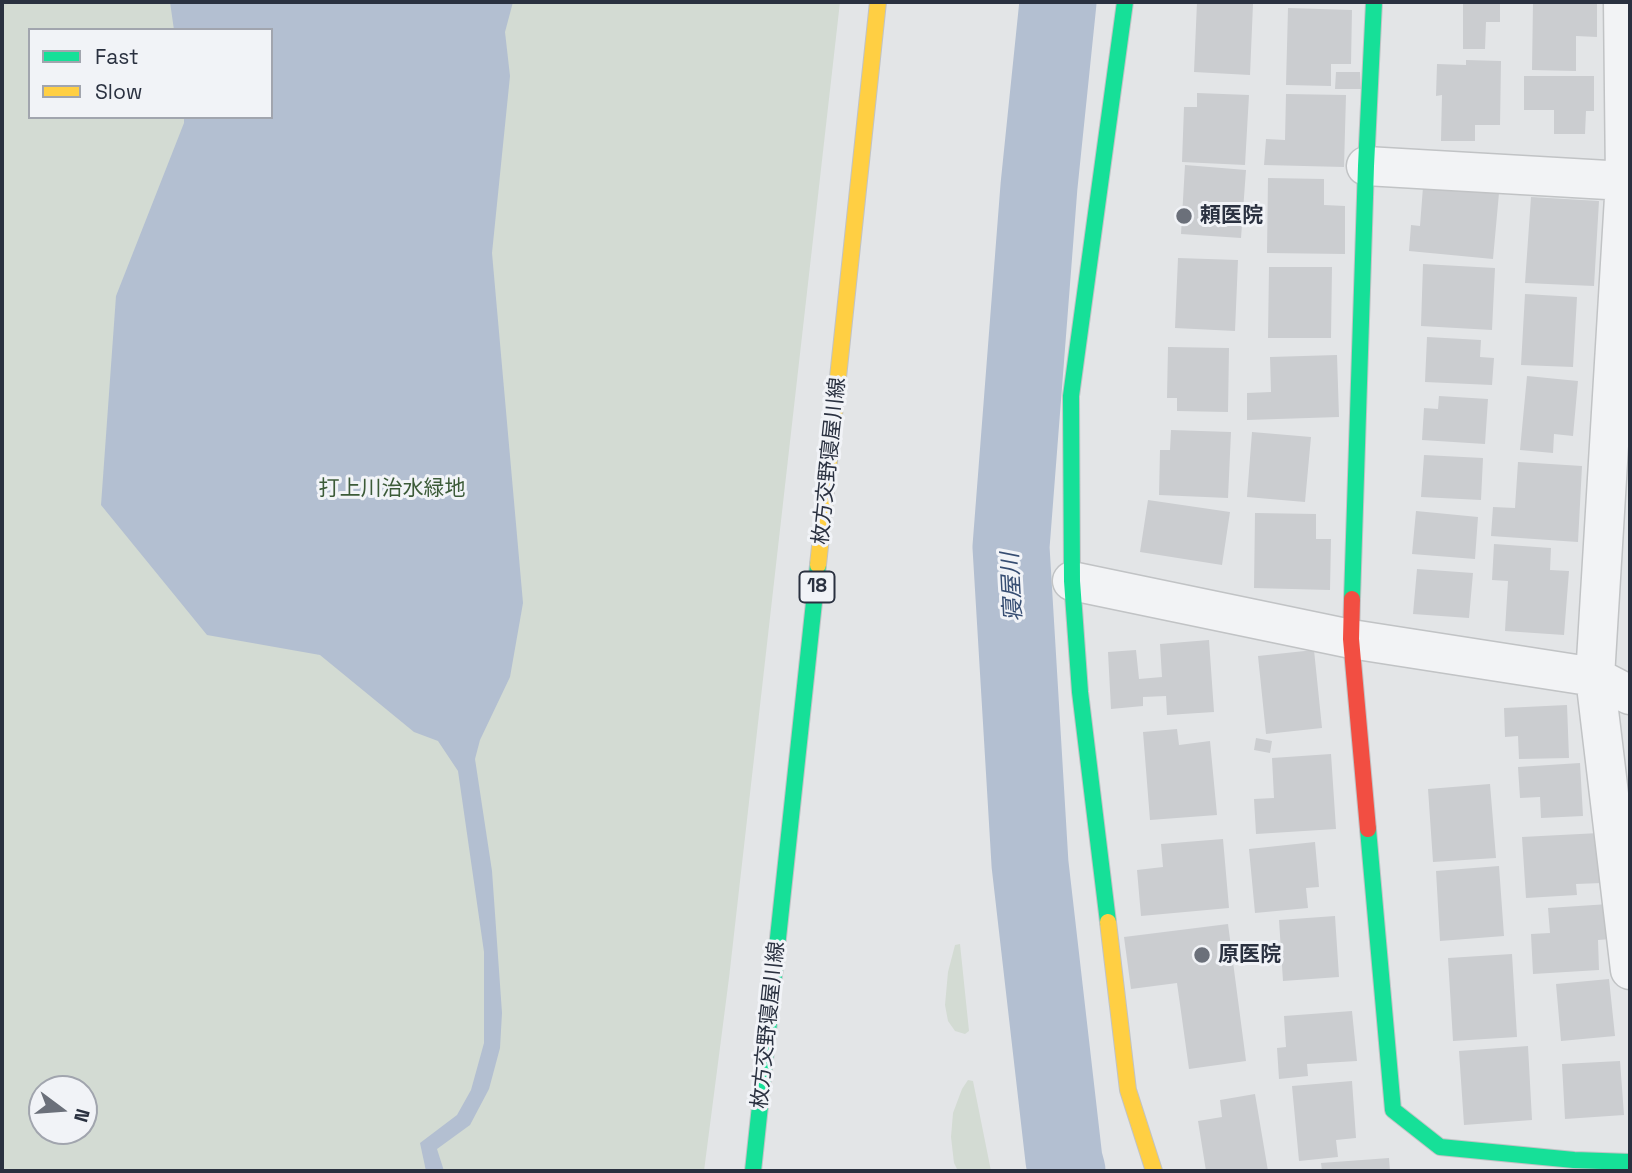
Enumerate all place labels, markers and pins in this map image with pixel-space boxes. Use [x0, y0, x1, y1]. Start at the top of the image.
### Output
place label: 頼医院 [1200, 203, 1263, 229]
marker: 頼医院 [1174, 206, 1194, 226]
place label: 原医院 [1218, 942, 1281, 968]
marker: 原医院 [1192, 945, 1212, 965]

